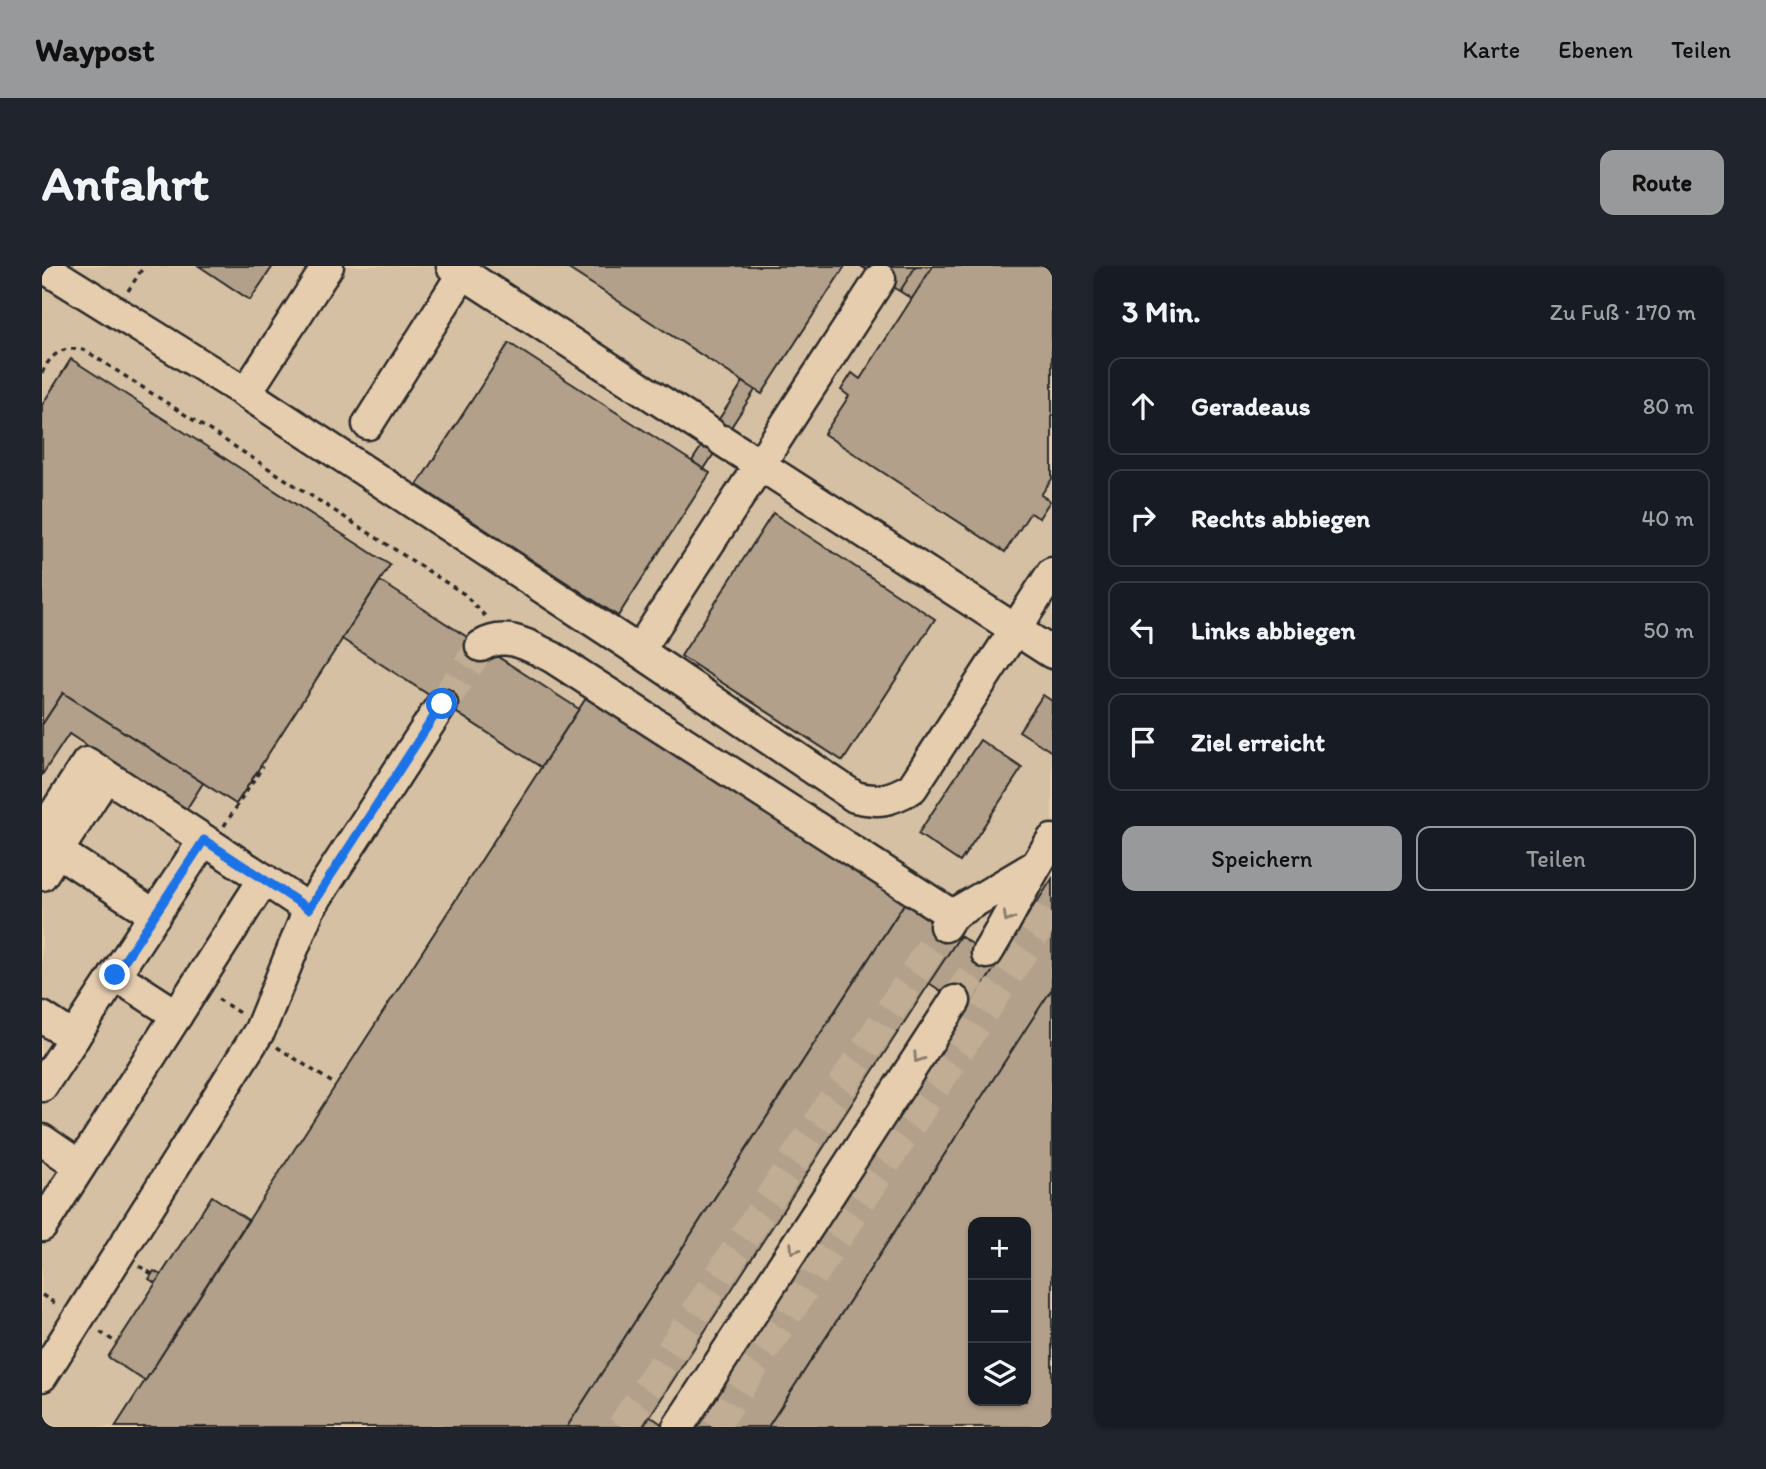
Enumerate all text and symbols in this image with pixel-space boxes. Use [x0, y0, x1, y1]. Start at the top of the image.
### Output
text: Waypost [35, 30, 155, 69]
text: Karte [1462, 35, 1520, 64]
text: Ebenen [1558, 35, 1633, 64]
text: Teilen [1671, 35, 1731, 64]
button: Route [1600, 150, 1724, 215]
text: Anfahrt [42, 153, 209, 212]
text: 3 Min. [1122, 293, 1201, 330]
text: Zu Fuß · 170 m [1550, 298, 1696, 326]
icon: ahead [1124, 387, 1162, 425]
text: Geradeaus [1191, 390, 1310, 422]
text: 80 m [1643, 392, 1694, 420]
icon: right [1124, 499, 1162, 537]
text: Rechts abbiegen [1191, 502, 1370, 534]
text: 40 m [1641, 504, 1694, 532]
icon: left [1124, 611, 1162, 649]
text: Links abbiegen [1191, 614, 1356, 646]
text: 50 m [1643, 616, 1694, 644]
route start [426, 688, 457, 719]
icon: arrive [1124, 723, 1162, 761]
text: Ziel erreicht [1191, 726, 1325, 758]
button: Speichern [1122, 826, 1402, 891]
button: Teilen [1416, 826, 1696, 891]
one-way arrow [1003, 911, 1016, 923]
route end [99, 959, 130, 990]
one-way arrow [914, 1050, 926, 1063]
map controls [968, 1217, 1031, 1406]
button: + [968, 1217, 1031, 1280]
one-way arrow [790, 1241, 803, 1254]
button: − [968, 1280, 1031, 1343]
button: layers [968, 1343, 1031, 1406]

